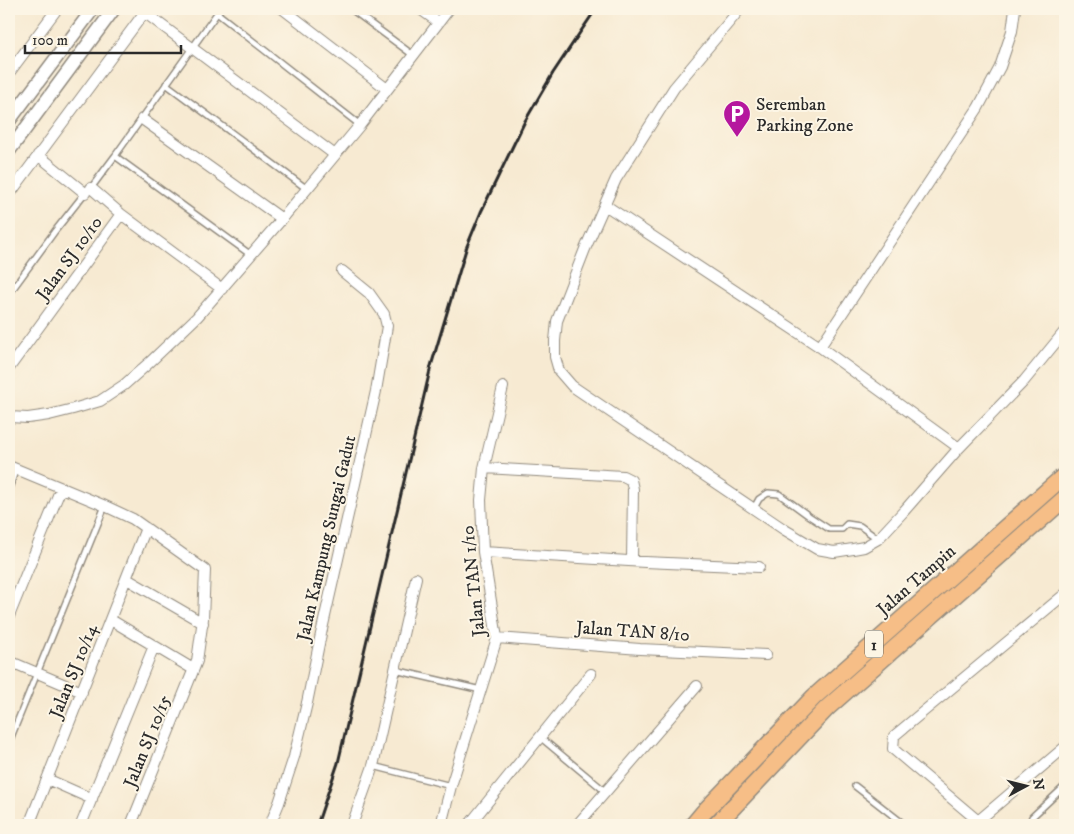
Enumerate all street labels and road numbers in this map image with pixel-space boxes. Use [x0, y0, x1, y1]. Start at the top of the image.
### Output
street label: Jalan SJ 10/10 [31, 212, 108, 307]
street label: Jalan Kampung Sungai Gadut [292, 433, 361, 645]
street label: Jalan TAN 1/10 [457, 524, 491, 640]
street label: Jalan Tampin [871, 540, 961, 622]
street label: Jalan TAN 8/10 [573, 617, 691, 647]
street label: Jalan SJ 10/14 [44, 621, 103, 723]
road number: 1 [865, 630, 883, 658]
street label: Jalan SJ 10/15 [119, 692, 176, 793]

